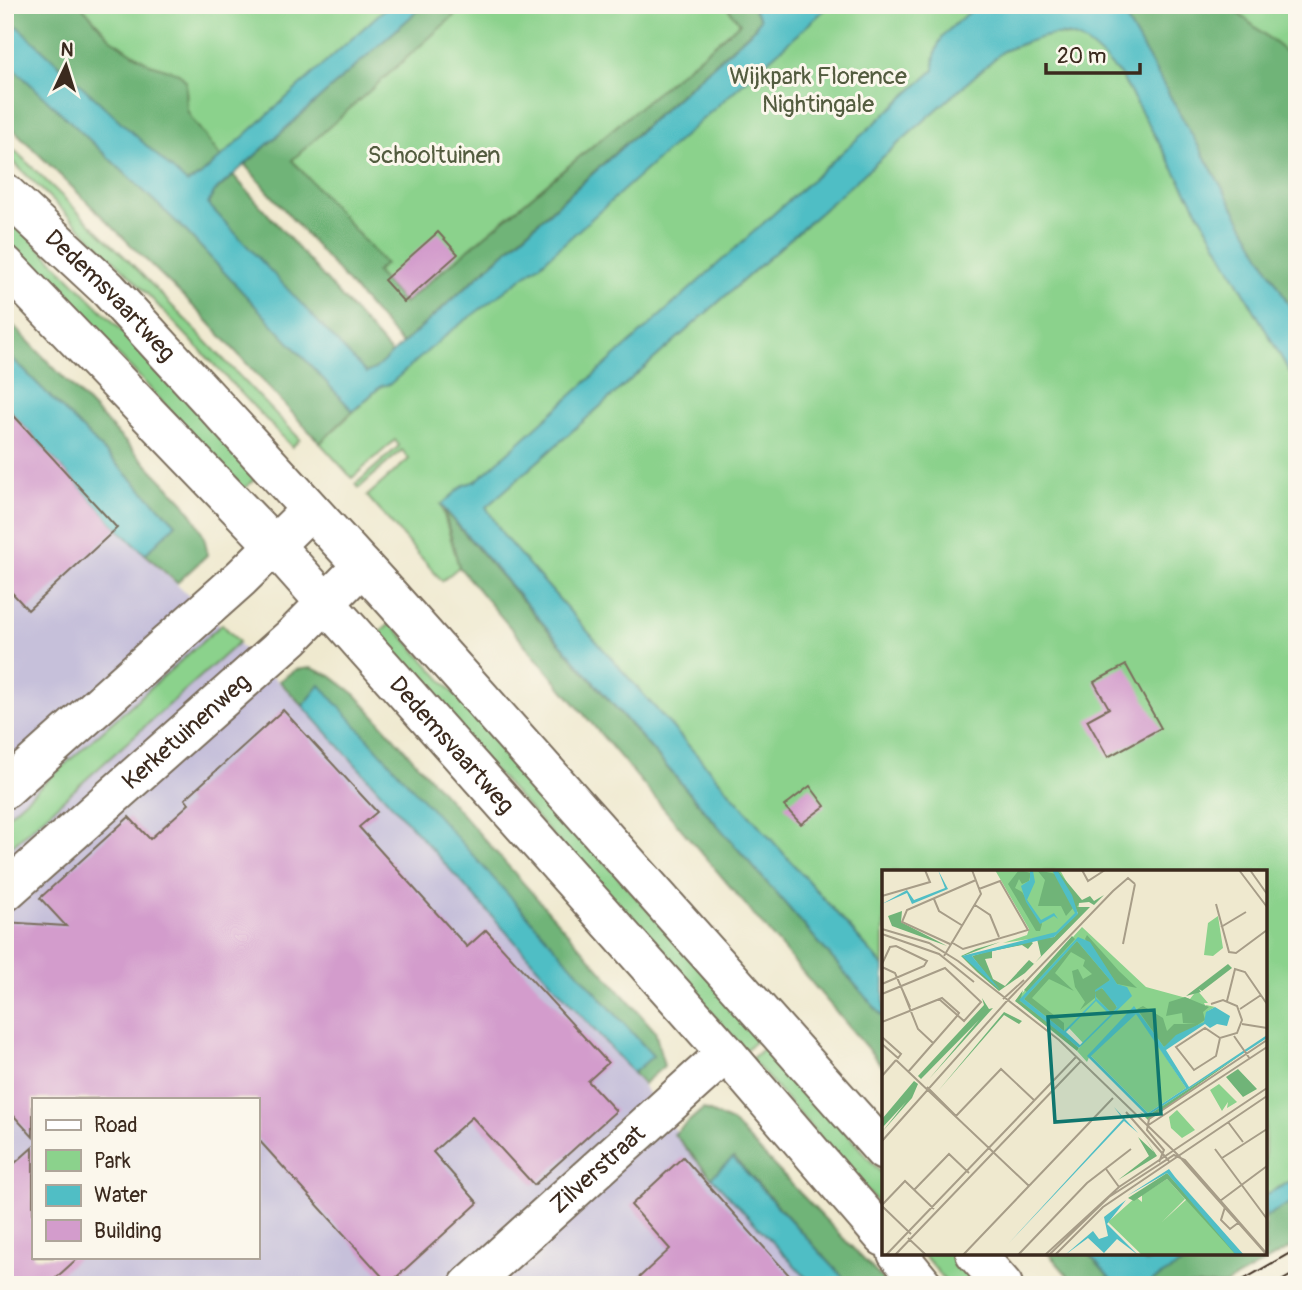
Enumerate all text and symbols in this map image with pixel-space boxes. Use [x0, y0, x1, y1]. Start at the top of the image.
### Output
north arrow [32, 32, 102, 102]
scale bar [1046, 32, 1141, 76]
text: N [60, 38, 75, 62]
text: 20 m [1057, 43, 1106, 70]
park label: Wijkpark Florence Nightingale [729, 62, 907, 119]
park label: Schooltuinen [367, 141, 501, 170]
street label: Dedemsvaartweg [39, 224, 181, 368]
street label: Kerketuinenweg [116, 667, 256, 796]
street label: Dedemsvaartweg [383, 671, 520, 820]
inset map [882, 870, 1267, 1255]
legend [32, 1098, 259, 1258]
text: Road [94, 1112, 138, 1139]
street label: Zilverstraat [544, 1119, 651, 1220]
text: Park [94, 1148, 131, 1175]
text: Water [94, 1182, 148, 1209]
text: Building [94, 1218, 161, 1245]

